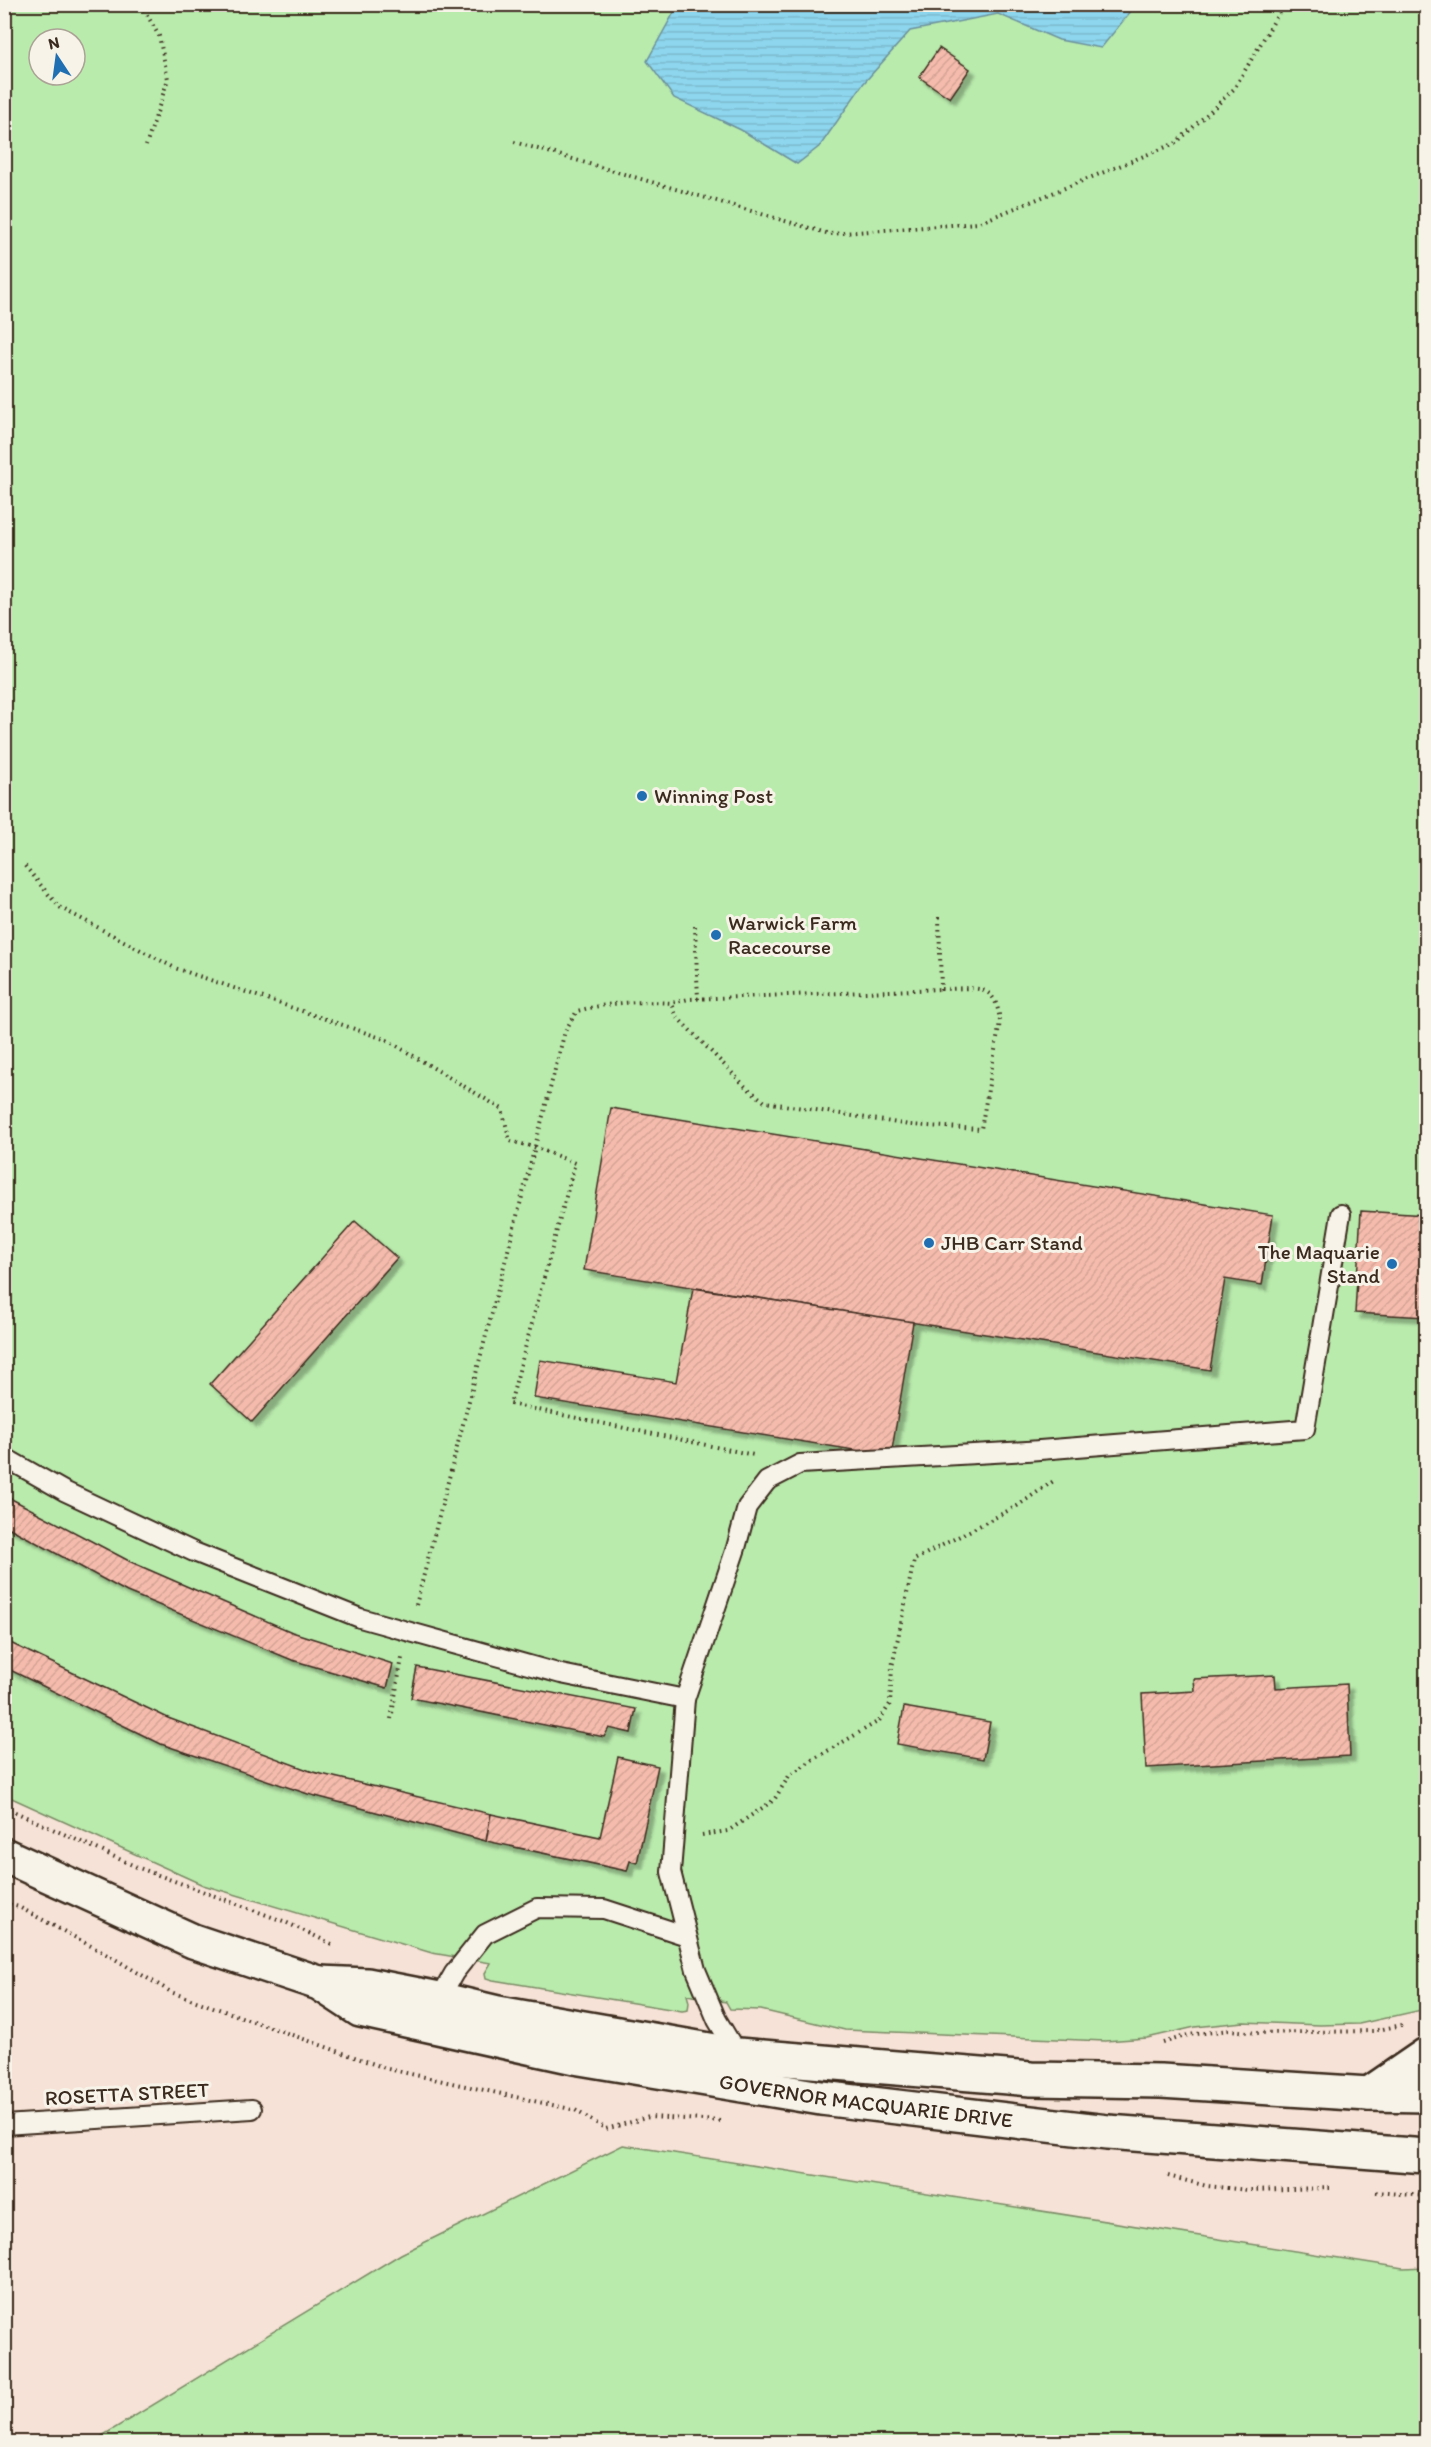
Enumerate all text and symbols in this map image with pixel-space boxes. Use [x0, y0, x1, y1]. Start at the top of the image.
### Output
north arrow [27, 27, 87, 87]
text: N [46, 32, 61, 53]
place label: Winning Post [654, 783, 773, 808]
marker: Winning Post [635, 789, 649, 803]
place label: Warwick Farm Racecourse [728, 910, 857, 959]
marker: Warwick Farm Racecourse [709, 928, 723, 942]
place label: JHB Carr Stand [941, 1230, 1083, 1255]
marker: JHB Carr Stand [922, 1236, 936, 1250]
place label: The Maquarie Stand [1258, 1239, 1381, 1288]
marker: The Maquarie Stand [1385, 1257, 1399, 1271]
street label: GOVERNOR MACQUARIE DRIVE [718, 2068, 1014, 2133]
street label: ROSETTA STREET [44, 2077, 210, 2110]

